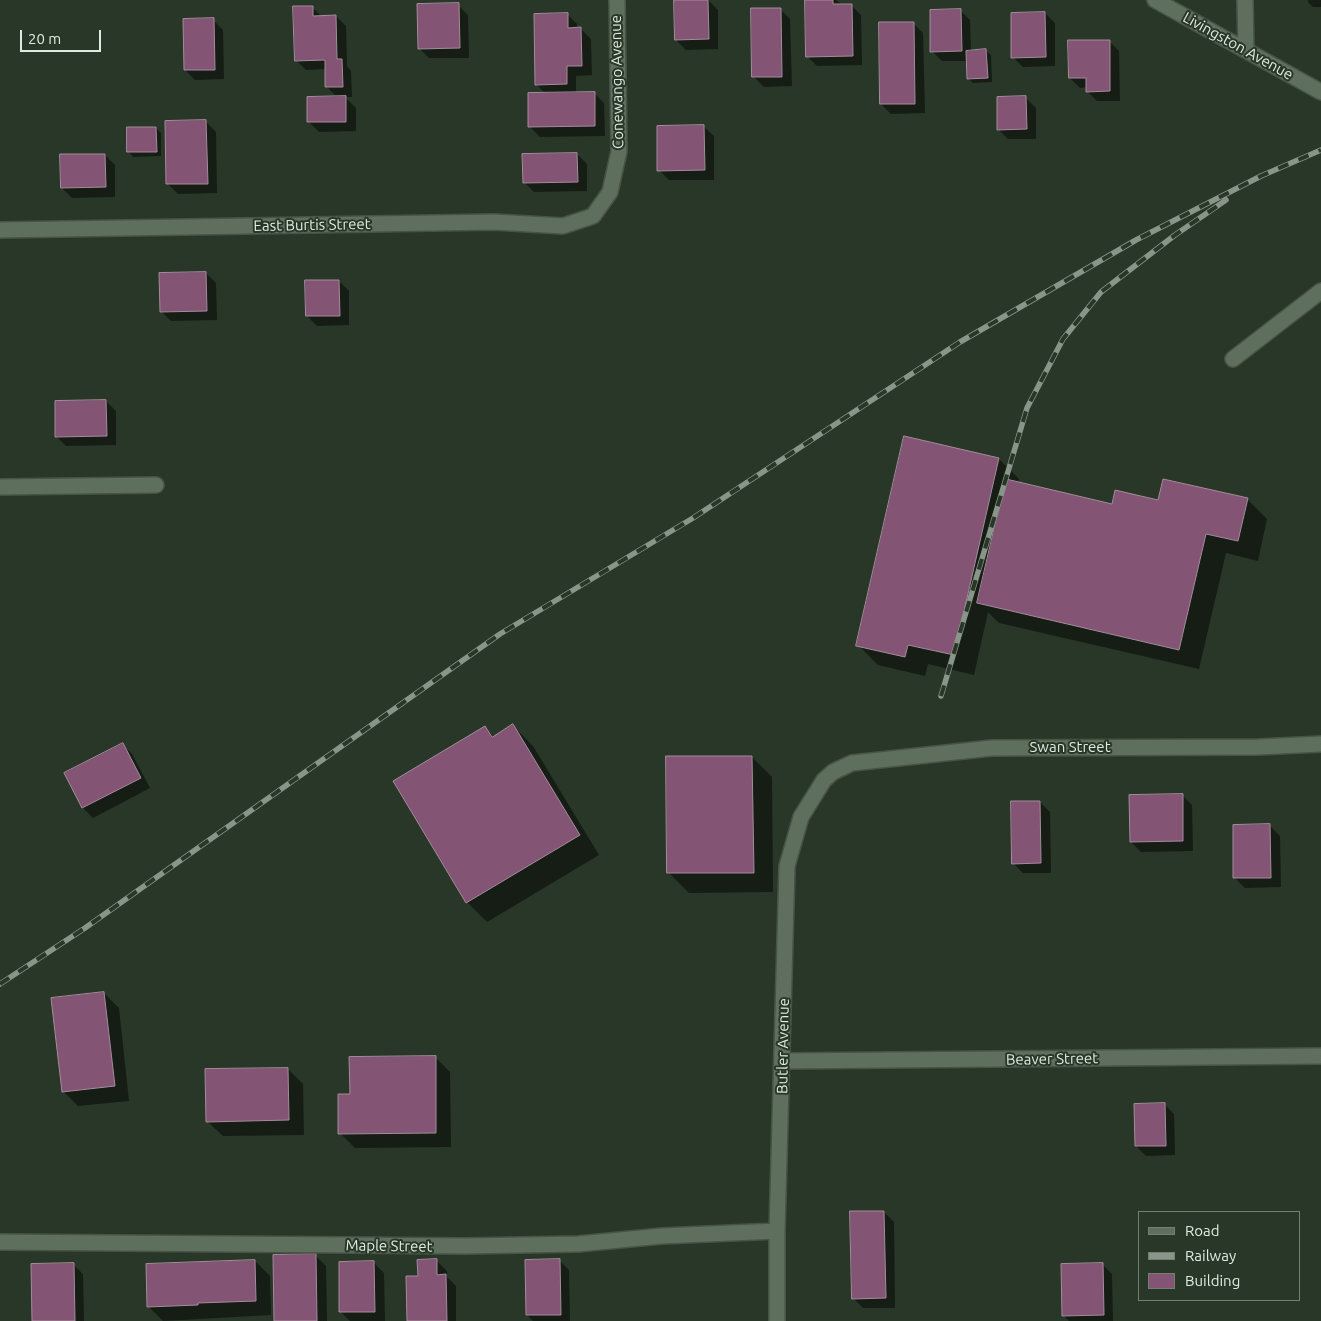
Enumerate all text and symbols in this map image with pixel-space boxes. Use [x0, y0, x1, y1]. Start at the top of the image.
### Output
street label: Livingston Avenue [1180, 8, 1296, 84]
street label: Conewango Avenue [607, 15, 627, 149]
scale bar [22, 20, 104, 52]
text: 20 m [28, 30, 61, 47]
street label: East Burtis Street [253, 215, 371, 235]
street label: Swan Street [1029, 738, 1111, 756]
street label: Butler Avenue [773, 998, 793, 1094]
street label: Beaver Street [1006, 1049, 1098, 1069]
legend [1138, 1211, 1301, 1301]
text: Road [1185, 1222, 1220, 1239]
street label: Maple Street [345, 1236, 433, 1256]
text: Railway [1185, 1247, 1236, 1264]
text: Building [1185, 1272, 1240, 1289]

